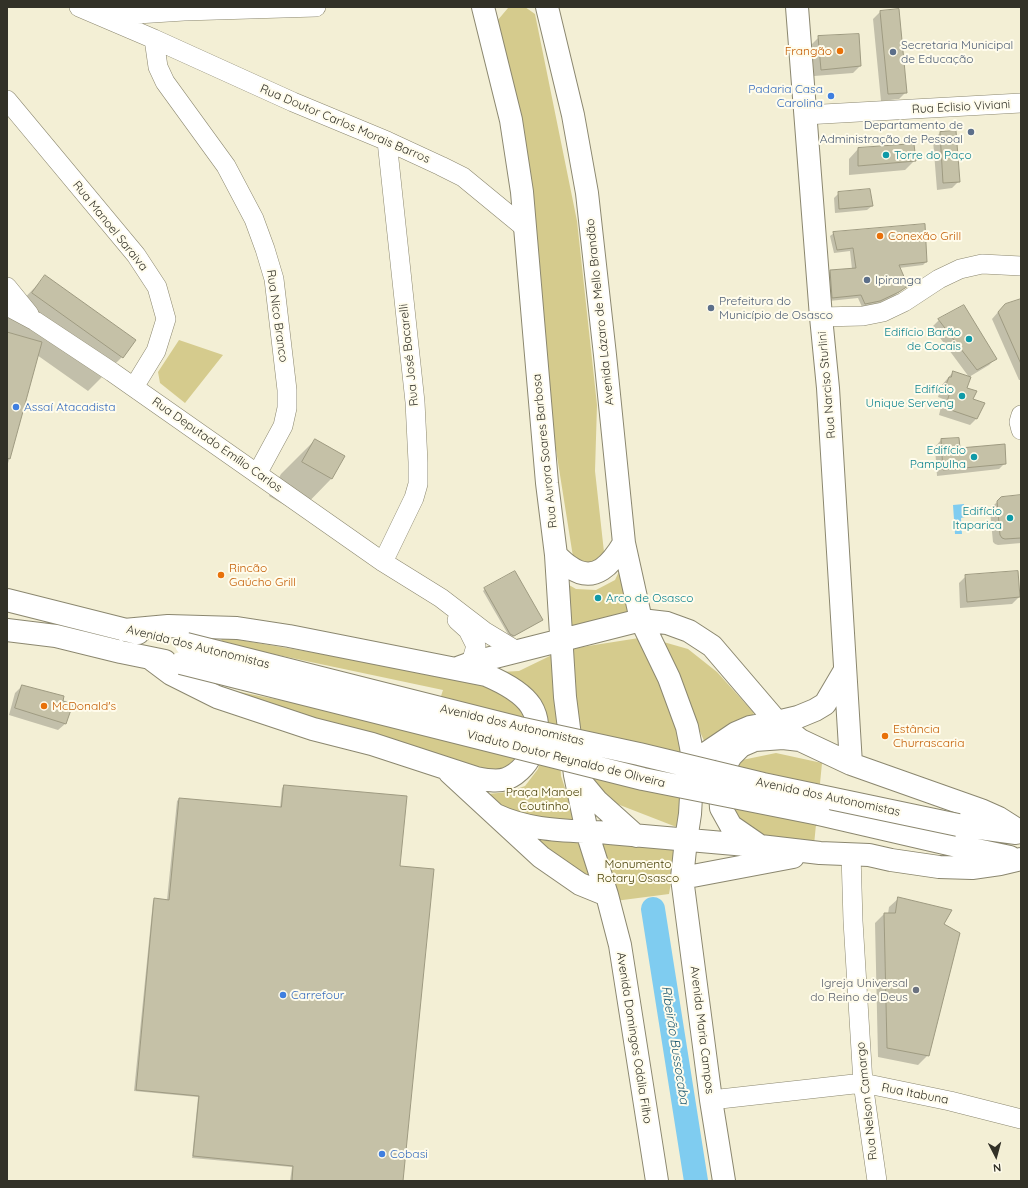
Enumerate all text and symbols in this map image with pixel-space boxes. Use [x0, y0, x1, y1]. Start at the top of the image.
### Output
place label: Secretaria Municipal de Educação [901, 38, 1013, 66]
place label: Frangão [785, 44, 832, 58]
marker: Frangão [835, 46, 845, 56]
marker: Secretaria Municipal de Educação [888, 47, 898, 57]
street label: Rua Doutor Carlos Morais Barros [258, 82, 432, 166]
place label: Padaria Casa Carolina [748, 82, 823, 110]
marker: Padaria Casa Carolina [826, 91, 836, 101]
street label: Rua Eclisio Viviani [911, 97, 1011, 117]
place label: Departamento de Administração de Pessoal [820, 118, 963, 146]
marker: Departamento de Administração de Pessoal [966, 127, 976, 137]
place label: Torre do Paço [894, 148, 972, 162]
marker: Torre do Paço [881, 150, 891, 160]
street label: Rua Manoel Saraiva [69, 178, 151, 274]
street label: Avenida Lázaro de Mello Brandão [583, 218, 617, 406]
place label: Conexão Grill [888, 229, 961, 243]
marker: Conexão Grill [875, 231, 885, 241]
street label: Rua Nico Branco [263, 269, 291, 363]
place label: Ipiranga [875, 273, 921, 287]
marker: Ipiranga [862, 275, 872, 285]
place label: Prefeitura do Município de Osasco [719, 294, 833, 322]
street label: Rua José Bacarelli [396, 303, 422, 407]
marker: Prefeitura do Município de Osasco [706, 303, 716, 313]
place label: Edifício Barão de Cocais [884, 325, 961, 353]
street label: Rua Narciso Sturlini [815, 331, 839, 439]
marker: Edifício Barão de Cocais [964, 334, 974, 344]
street label: Rua Aurora Soares Barbosa [530, 373, 560, 529]
place label: Edifício Unique Serveng [866, 382, 954, 410]
marker: Edifício Unique Serveng [957, 391, 967, 401]
street label: Rua Deputado Emílio Carlos [149, 395, 285, 495]
place label: Assaí Atacadista [24, 400, 116, 414]
marker: Assaí Atacadista [11, 402, 21, 412]
place label: Edifício Pampulha [910, 443, 966, 471]
marker: Edifício Pampulha [969, 452, 979, 462]
place label: Edifício Itaparica [952, 504, 1002, 532]
marker: Edifício Itaparica [1005, 513, 1015, 523]
place label: Rincão Gaúcho Grill [229, 561, 296, 589]
marker: Rincão Gaúcho Grill [216, 570, 226, 580]
place label: Arco de Osasco [606, 591, 693, 605]
marker: Arco de Osasco [593, 593, 603, 603]
street label: Avenida dos Autonomistas [125, 622, 271, 672]
place label: McDonald's [52, 699, 116, 713]
marker: McDonald's [39, 701, 49, 711]
street label: Avenida dos Autonomistas [439, 701, 585, 749]
place label: Estância Churrascaria [893, 722, 964, 750]
street label: Viaduto Doutor Reynaldo de Oliveira [465, 727, 667, 791]
marker: Estância Churrascaria [880, 731, 890, 741]
street label: Avenida dos Autonomistas [754, 775, 902, 819]
park label: Praça Manoel Coutinho [506, 785, 582, 813]
park label: Monumento Rotary Osasco [597, 857, 679, 885]
street label: Avenida Domingos Odália Filho [613, 951, 655, 1125]
street label: Avenida Maria Campos [687, 965, 717, 1095]
place label: Igreja Universal do Reino de Deus [810, 976, 908, 1004]
water label: Ribeirão Bussocaba [658, 985, 692, 1105]
marker: Igreja Universal do Reino de Deus [911, 985, 921, 995]
place label: Carrefour [291, 988, 344, 1002]
marker: Carrefour [278, 990, 288, 1000]
street label: Rua Nelson Camargo [854, 1041, 880, 1161]
street label: Rua Itabuna [880, 1080, 950, 1108]
north arrow [976, 1136, 1016, 1176]
place label: Cobasi [390, 1147, 428, 1161]
marker: Cobasi [377, 1149, 387, 1159]
text: N [992, 1161, 1002, 1175]

